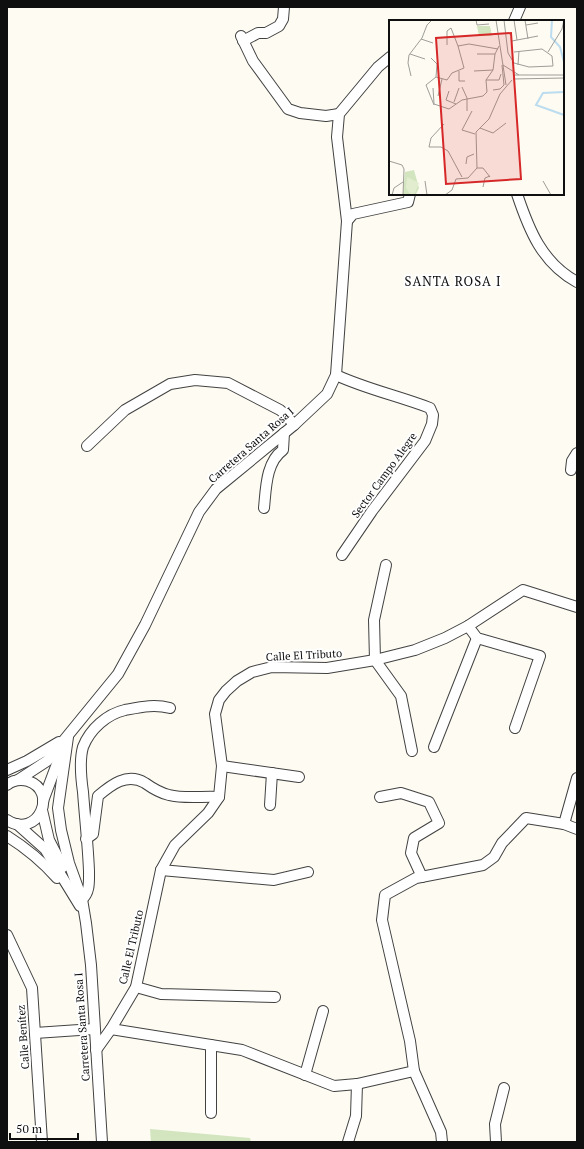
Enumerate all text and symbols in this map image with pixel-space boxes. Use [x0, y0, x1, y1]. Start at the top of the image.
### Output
inset map [389, 20, 564, 195]
district label: SANTA ROSA I [405, 272, 501, 290]
street label: Carretera Santa Rosa I [205, 404, 297, 486]
street label: Sector Campo Alegre [348, 429, 420, 521]
street label: Calle El Tributo [266, 646, 342, 664]
street label: Calle El Tributo [116, 908, 146, 986]
street label: Carretera Santa Rosa I [71, 972, 93, 1082]
street label: Calle Benítez [14, 1004, 32, 1070]
scale bar [10, 1115, 78, 1141]
text: 50 m [16, 1121, 43, 1136]

